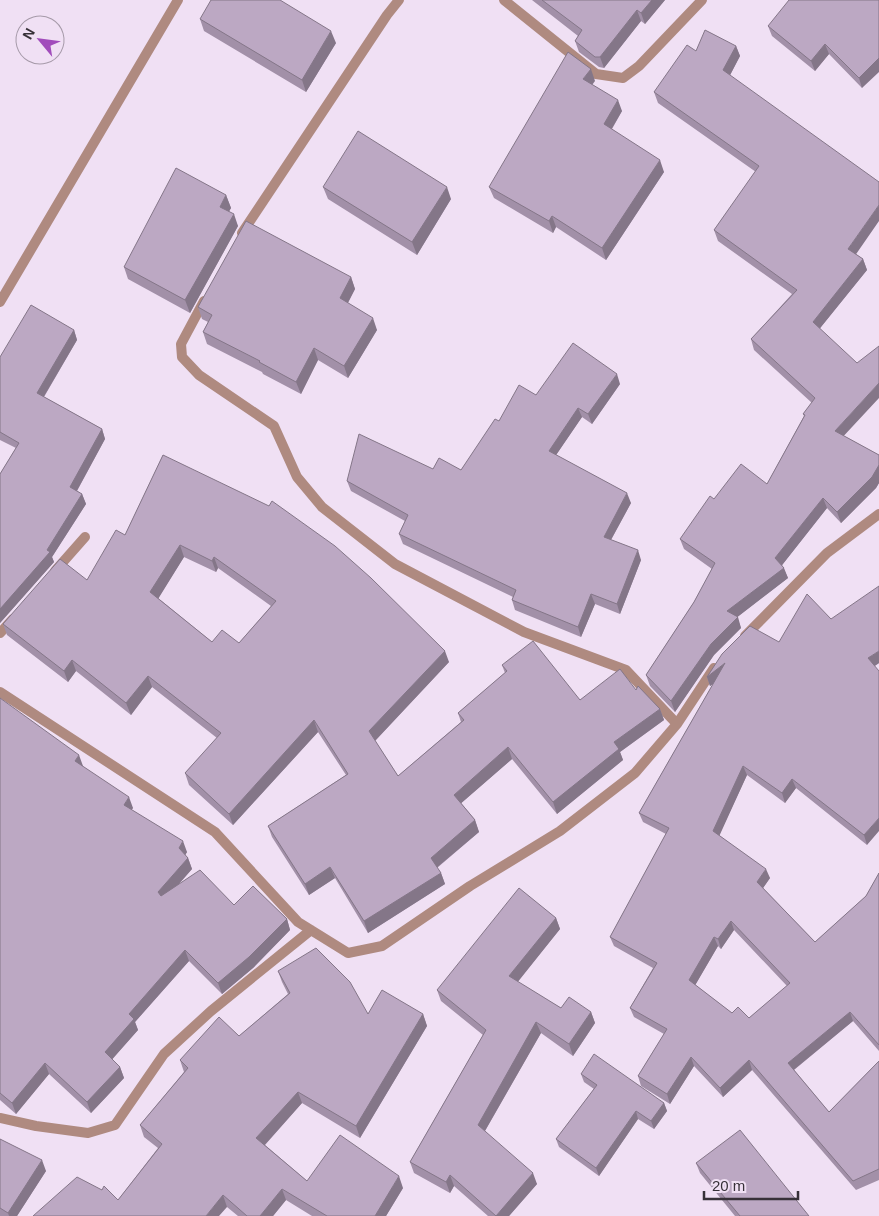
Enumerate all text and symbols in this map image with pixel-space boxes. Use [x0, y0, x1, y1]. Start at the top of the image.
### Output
north arrow [15, 15, 65, 65]
text: N [19, 25, 38, 42]
scale bar [704, 1168, 798, 1200]
text: 20 m [712, 1177, 745, 1194]

